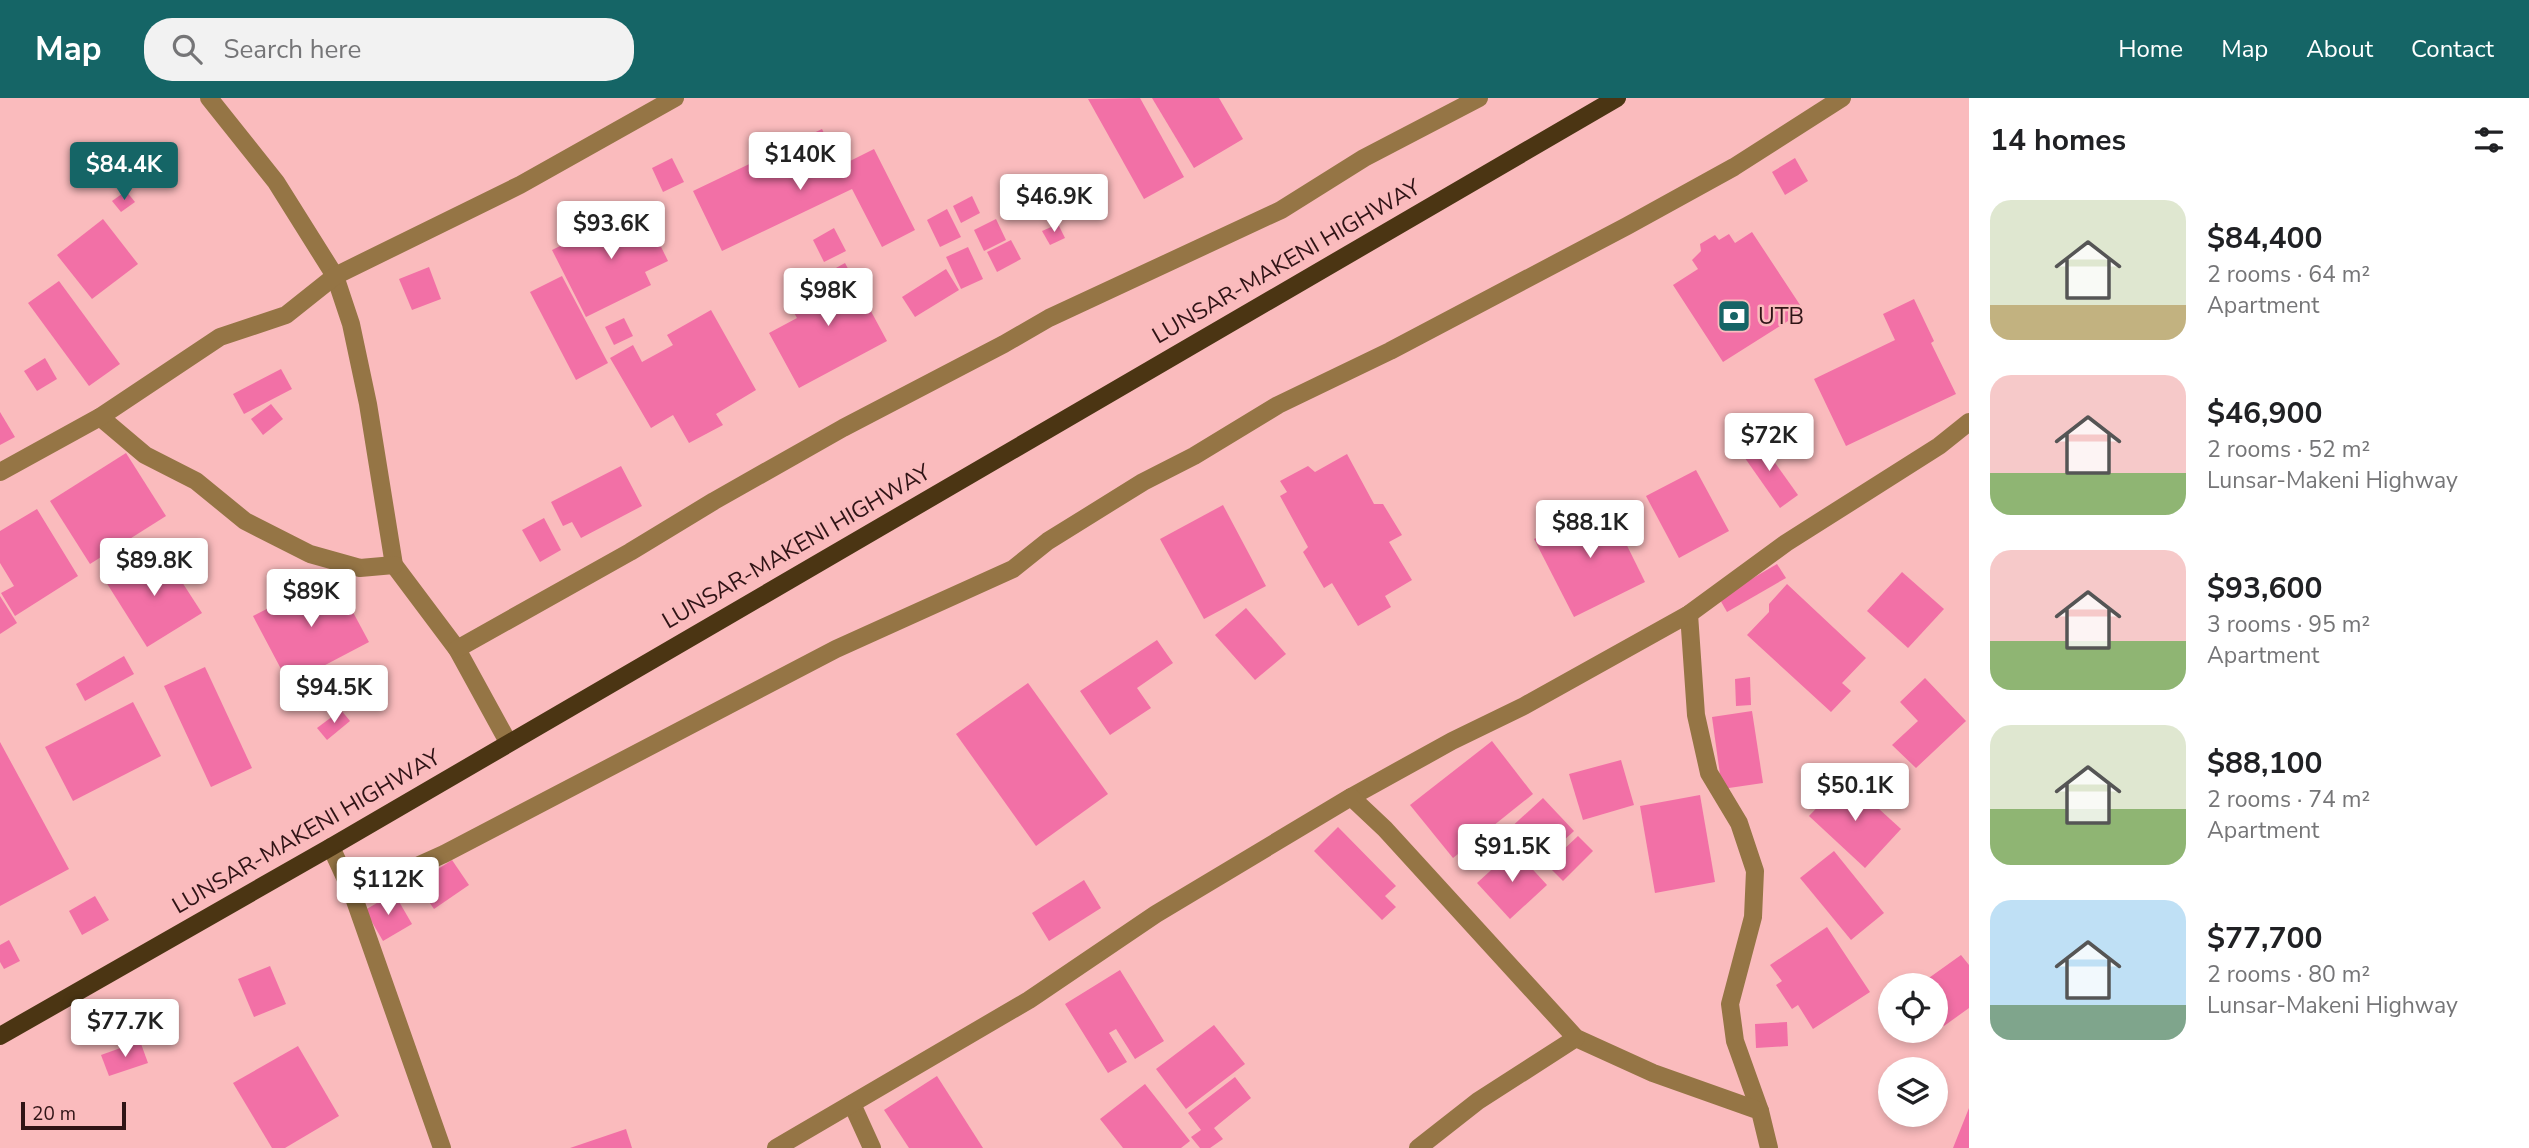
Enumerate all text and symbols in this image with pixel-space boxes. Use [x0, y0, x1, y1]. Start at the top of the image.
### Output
search box [144, 18, 634, 81]
text: Map [35, 27, 102, 72]
icon: search [168, 30, 206, 68]
text: Search here [224, 32, 361, 67]
text: Home [2118, 33, 2183, 65]
text: Map [2221, 33, 2268, 65]
text: About [2306, 33, 2373, 65]
text: Contact [2411, 33, 2494, 65]
text: 14 homes [1990, 120, 2126, 161]
icon: filters [2470, 121, 2508, 159]
pin: $140K [751, 132, 849, 192]
text: $140K [765, 139, 835, 170]
pin: $84.4K [67, 142, 181, 202]
text: $84.4K [86, 149, 162, 180]
street label: LUNSAR-MAKENI HIGHWAY [1146, 172, 1426, 351]
pin: $46.9K [997, 174, 1111, 234]
text: $46.9K [1016, 181, 1092, 212]
pin: $93.6K [554, 202, 668, 261]
text: $93.6K [573, 208, 649, 239]
text: $84,400 [2207, 218, 2322, 259]
icon: home [2046, 228, 2130, 312]
text: 2 rooms · 64 m² [2207, 259, 2370, 290]
pin: $98K [787, 268, 869, 328]
text: $98K [800, 275, 856, 306]
text: Apartment [2207, 290, 2319, 321]
bank icon: UTB [1715, 297, 1753, 335]
place label: UTB [1758, 301, 1804, 332]
text: $46,900 [2207, 393, 2322, 434]
icon: home [2046, 403, 2130, 487]
pin: $72K [1728, 414, 1810, 473]
text: $72K [1741, 420, 1797, 451]
text: 2 rooms · 52 m² [2207, 434, 2370, 465]
street label: LUNSAR-MAKENI HIGHWAY [656, 457, 936, 636]
text: Lunsar-Makeni Highway [2207, 465, 2458, 496]
pin: $88.1K [1533, 500, 1647, 560]
text: $88.1K [1552, 507, 1628, 538]
pin: $89.8K [97, 538, 211, 598]
text: $89.8K [116, 545, 192, 576]
text: $93,600 [2207, 568, 2322, 609]
pin: $89K [270, 570, 352, 629]
text: $89K [283, 576, 339, 607]
icon: home [2046, 578, 2130, 662]
text: 3 rooms · 95 m² [2207, 609, 2370, 640]
text: Apartment [2207, 640, 2319, 671]
pin: $94.5K [277, 666, 391, 725]
text: $94.5K [296, 672, 372, 703]
street label: LUNSAR-MAKENI HIGHWAY [166, 742, 446, 921]
text: $88,100 [2207, 743, 2322, 784]
icon: home [2046, 753, 2130, 837]
pin: $50.1K [1798, 764, 1912, 823]
text: $50.1K [1817, 770, 1893, 801]
text: 2 rooms · 74 m² [2207, 784, 2370, 815]
text: Apartment [2207, 815, 2319, 846]
pin: $91.5K [1455, 824, 1569, 884]
text: $91.5K [1474, 831, 1550, 862]
pin: $112K [339, 858, 437, 917]
text: $112K [353, 864, 423, 895]
text: $77,700 [2207, 918, 2322, 959]
icon: home [2046, 928, 2130, 1012]
text: 2 rooms · 80 m² [2207, 959, 2370, 990]
map controls [1878, 973, 1948, 1127]
button: locate [1878, 973, 1948, 1043]
text: Lunsar-Makeni Highway [2207, 990, 2458, 1021]
pin: $77.7K [68, 1000, 182, 1059]
text: $77.7K [87, 1006, 163, 1037]
button: layers [1878, 1057, 1948, 1127]
scale bar [21, 1099, 126, 1131]
text: 20 m [32, 1101, 76, 1127]

